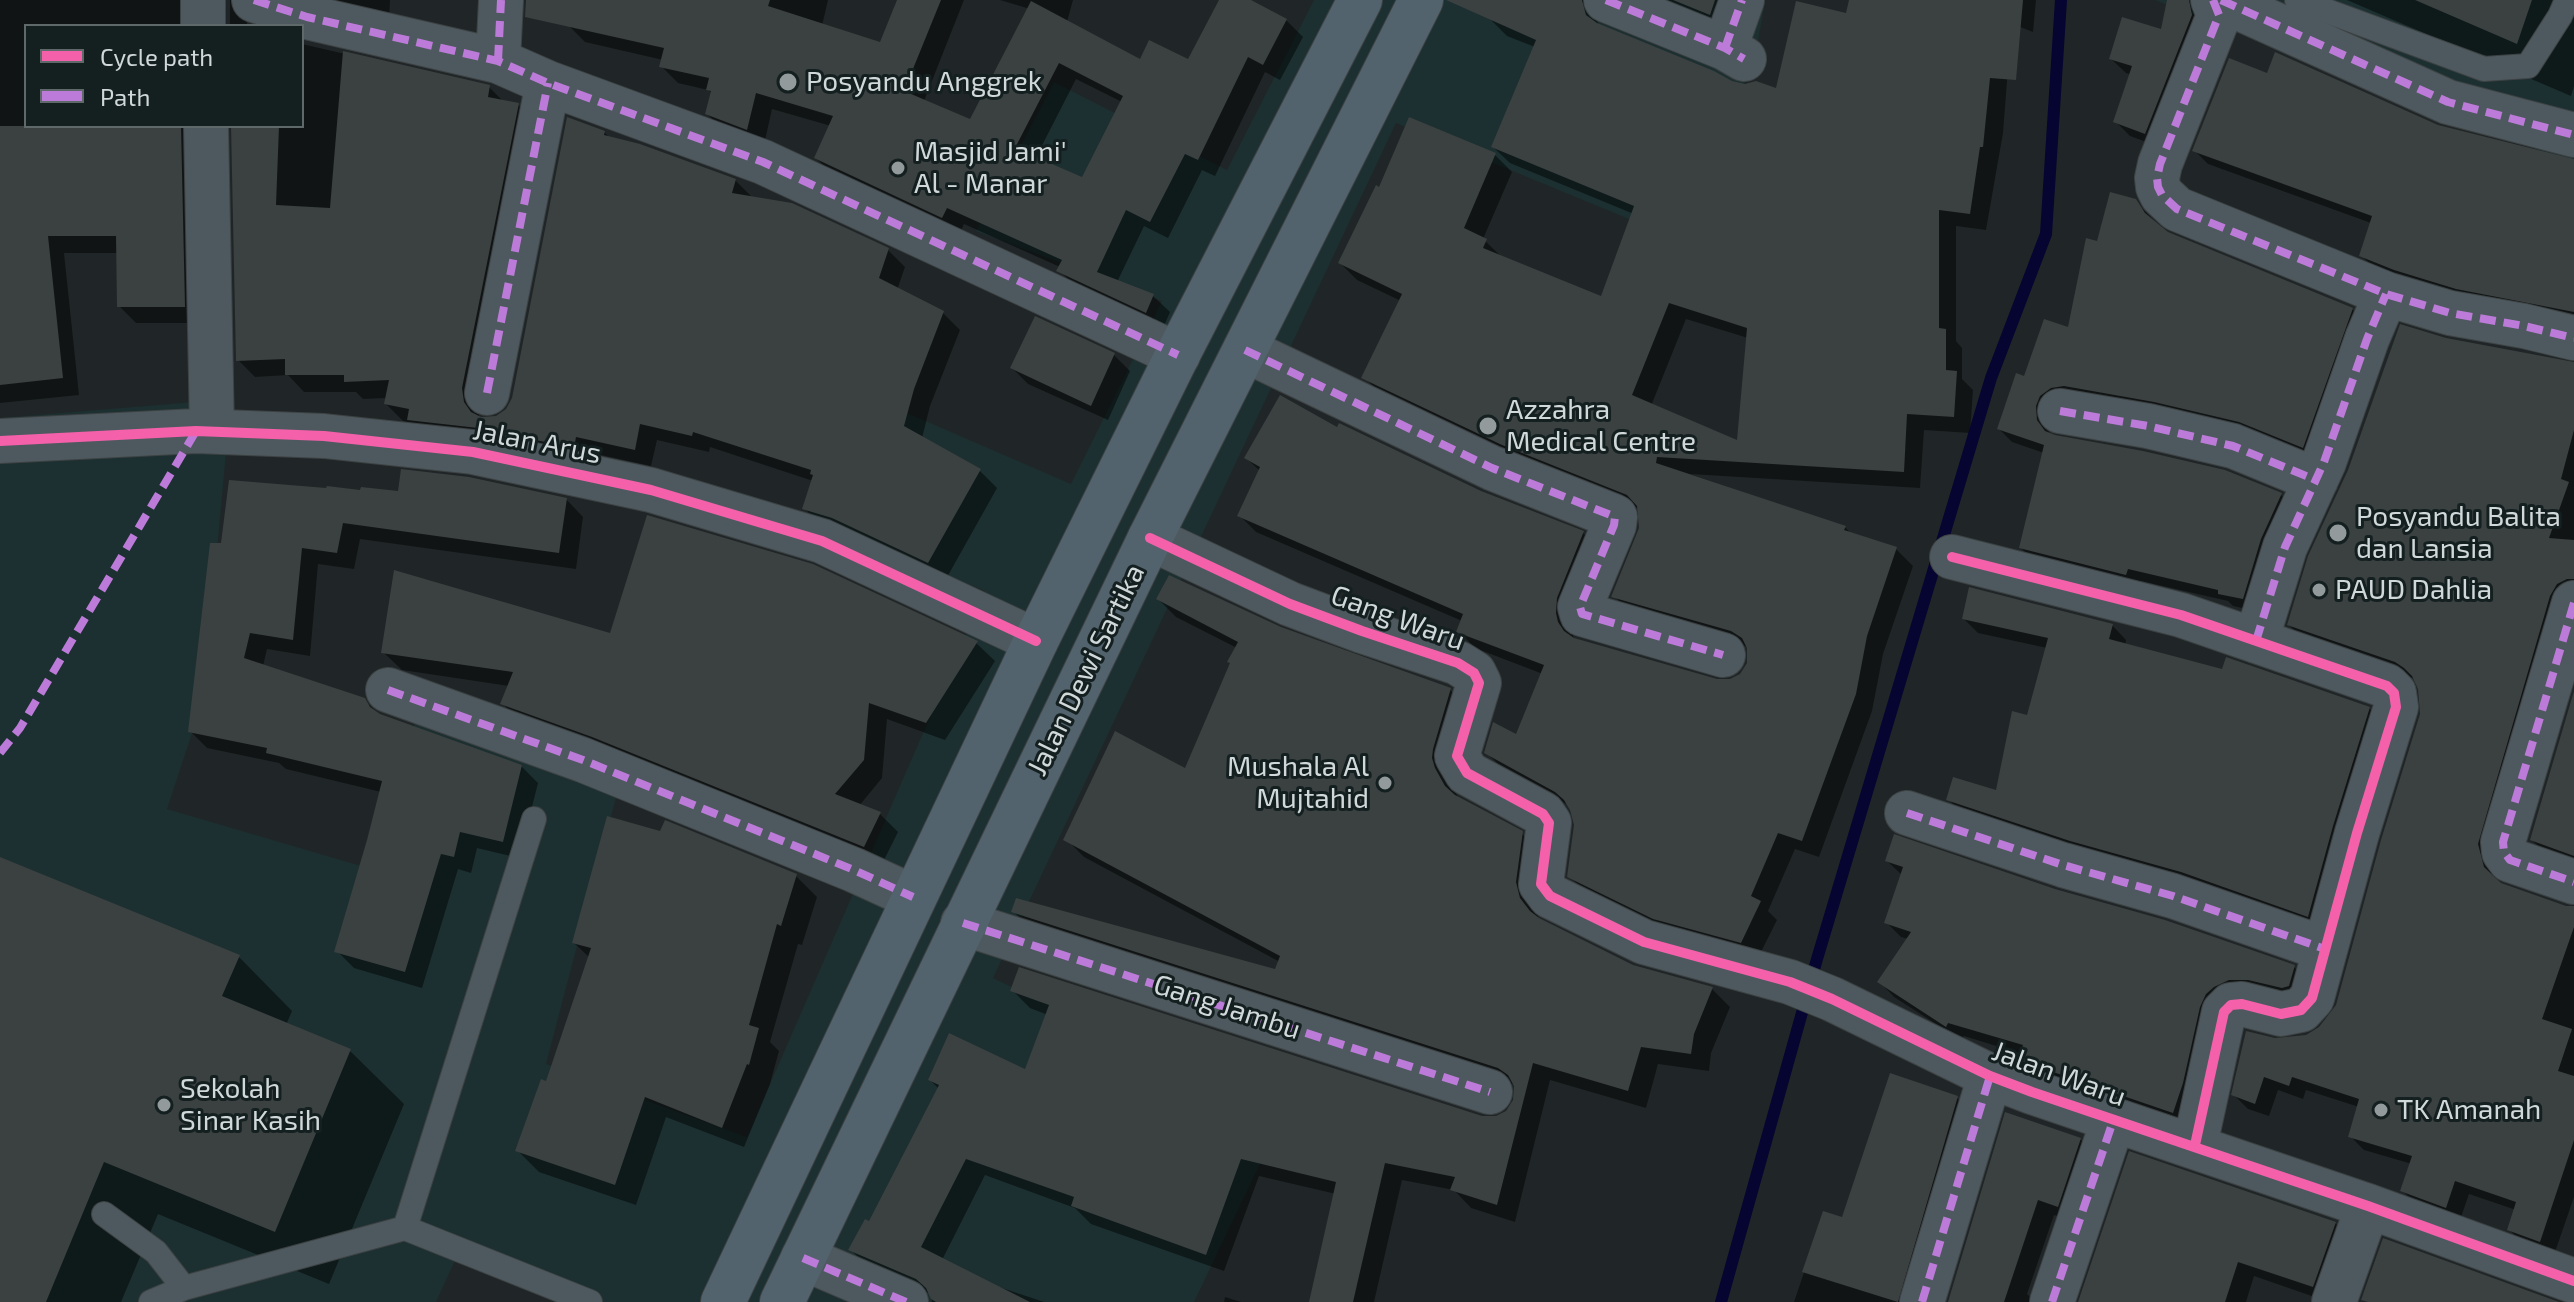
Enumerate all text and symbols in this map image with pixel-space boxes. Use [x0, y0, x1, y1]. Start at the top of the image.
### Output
legend [24, 24, 304, 128]
text: Cycle path [100, 42, 213, 71]
place label: Posyandu Anggrek [806, 65, 1042, 99]
marker: Posyandu Anggrek [777, 71, 799, 93]
text: Path [100, 82, 150, 111]
place label: Masjid Jami' Al - Manar [914, 135, 1067, 201]
marker: Masjid Jami' Al - Manar [889, 159, 907, 177]
place label: Azzahra Medical Centre [1506, 393, 1696, 459]
street label: Jalan Arus [470, 413, 604, 471]
marker: Azzahra Medical Centre [1477, 415, 1499, 437]
place label: Posyandu Balita dan Lansia [2356, 500, 2561, 566]
marker: Posyandu Balita dan Lansia [2327, 522, 2349, 544]
street label: Jalan Dewi Sartika [1020, 559, 1152, 781]
place label: PAUD Dahlia [2335, 573, 2492, 607]
street label: Gang Waru [1327, 578, 1469, 658]
marker: PAUD Dahlia [2310, 581, 2328, 599]
place label: Mushala Al Mujtahid [1227, 750, 1369, 816]
marker: Mushala Al Mujtahid [1376, 774, 1394, 792]
street label: Gang Jambu [1149, 967, 1305, 1047]
street label: Jalan Waru [1988, 1034, 2130, 1114]
place label: Sekolah Sinar Kasih [180, 1072, 321, 1138]
place label: TK Amanah [2397, 1093, 2541, 1127]
marker: Sekolah Sinar Kasih [155, 1096, 173, 1114]
marker: TK Amanah [2372, 1101, 2390, 1119]

